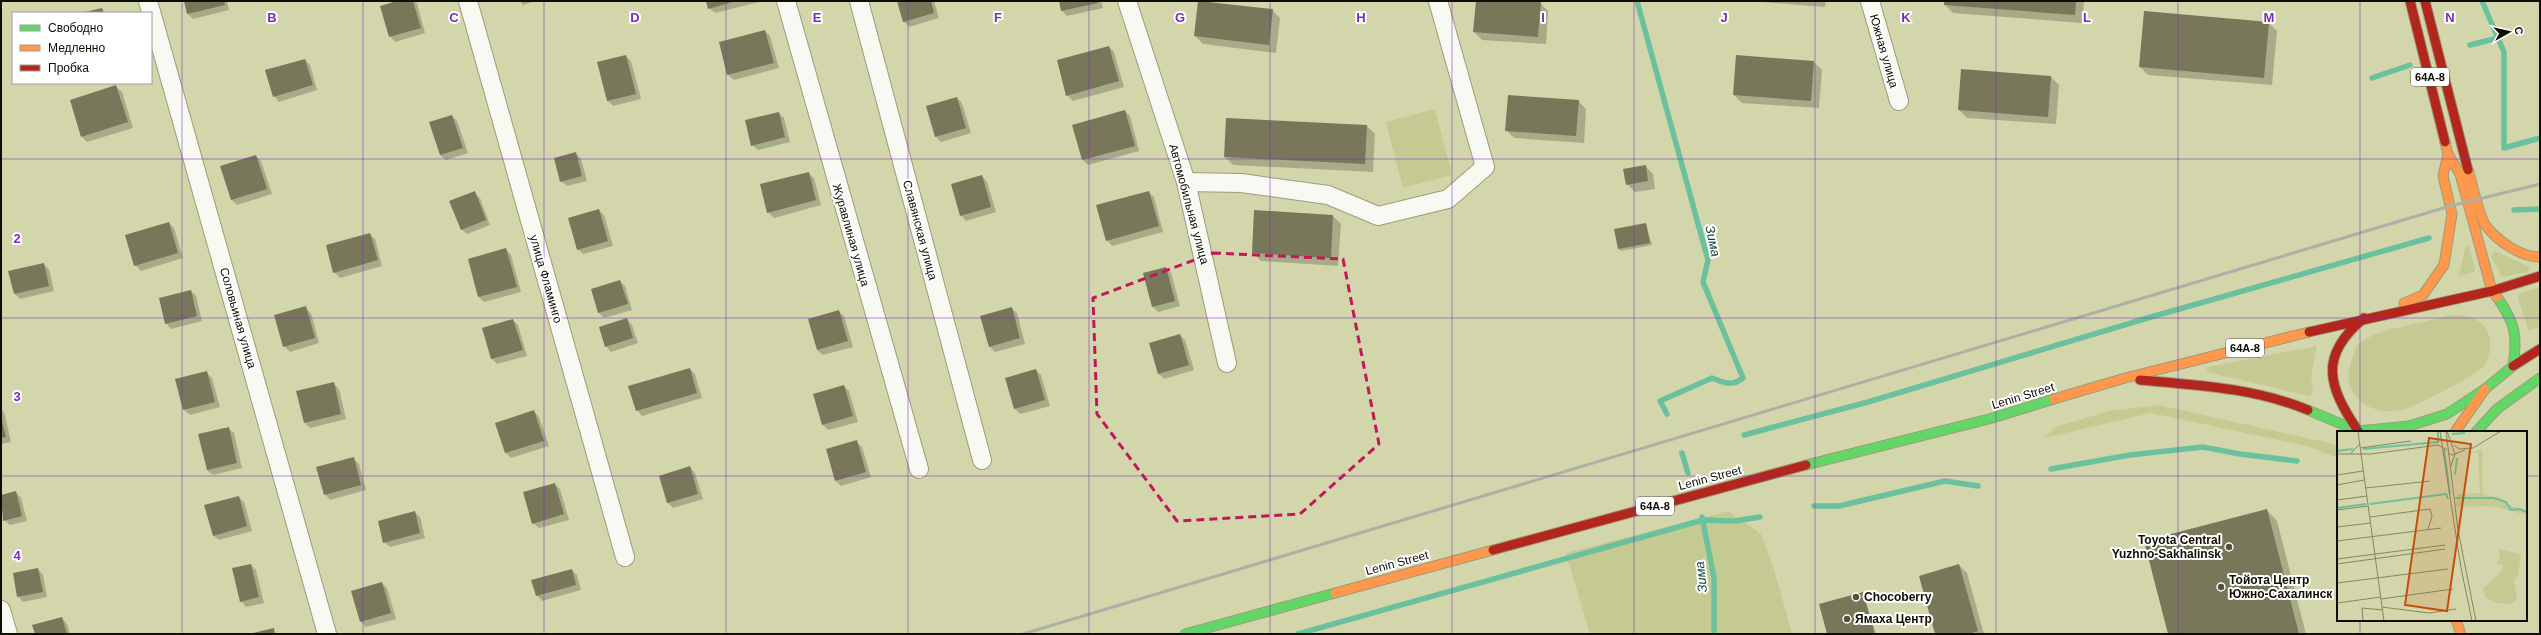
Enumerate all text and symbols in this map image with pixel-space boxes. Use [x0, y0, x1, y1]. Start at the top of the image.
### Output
text: B [267, 10, 277, 25]
text: C [449, 10, 459, 25]
text: D [630, 10, 640, 25]
text: E [813, 10, 822, 25]
text: F [994, 10, 1002, 25]
text: G [1175, 10, 1185, 25]
text: H [1356, 10, 1366, 25]
text: I [1541, 10, 1545, 25]
text: J [1720, 10, 1728, 25]
text: K [1901, 10, 1911, 25]
text: L [2083, 10, 2091, 25]
text: M [2264, 10, 2274, 25]
text: N [2445, 10, 2455, 25]
legend [12, 12, 152, 84]
street label: Южная улица [1867, 12, 1901, 90]
north arrow [2489, 12, 2529, 52]
text: Свободно [48, 21, 103, 35]
text: С [2512, 26, 2525, 35]
text: Медленно [48, 41, 105, 55]
text: Пробка [48, 61, 89, 75]
road number: 64А-8 [2411, 68, 2449, 86]
street label: Автомобильная улица [1166, 142, 1212, 266]
street label: Славянская улица [900, 179, 940, 282]
street label: Журавлиная улица [830, 182, 872, 288]
water label: Зима [1702, 224, 1724, 258]
text: 2 [13, 231, 21, 246]
street label: улица Фламинго [527, 233, 565, 325]
street label: Соловьиная улица [217, 266, 259, 370]
road number: 64А-8 [2226, 339, 2264, 357]
street label: Lenin Street [1990, 380, 2057, 412]
text: 3 [13, 389, 21, 404]
inset map [2337, 431, 2527, 621]
street label: Lenin Street [1677, 463, 1744, 493]
road number: 64А-8 [1636, 497, 1674, 515]
place label: Toyota Central Yuzhno-Sakhalinsk [2112, 533, 2221, 561]
marker: Toyota Central Yuzhno-Sakhalinsk [2224, 542, 2234, 552]
text: 4 [13, 548, 21, 563]
street label: Lenin Street [1364, 548, 1431, 578]
water label: Зима [1692, 561, 1710, 593]
place label: Тойота Центр Южно-Сахалинск [2229, 573, 2333, 601]
marker: Тойота Центр Южно-Сахалинск [2216, 582, 2226, 592]
place label: Chocoberry [1864, 590, 1932, 604]
marker: Chocoberry [1851, 592, 1861, 602]
place label: Ямаха Центр [1855, 612, 1932, 626]
marker: Ямаха Центр [1842, 614, 1852, 624]

